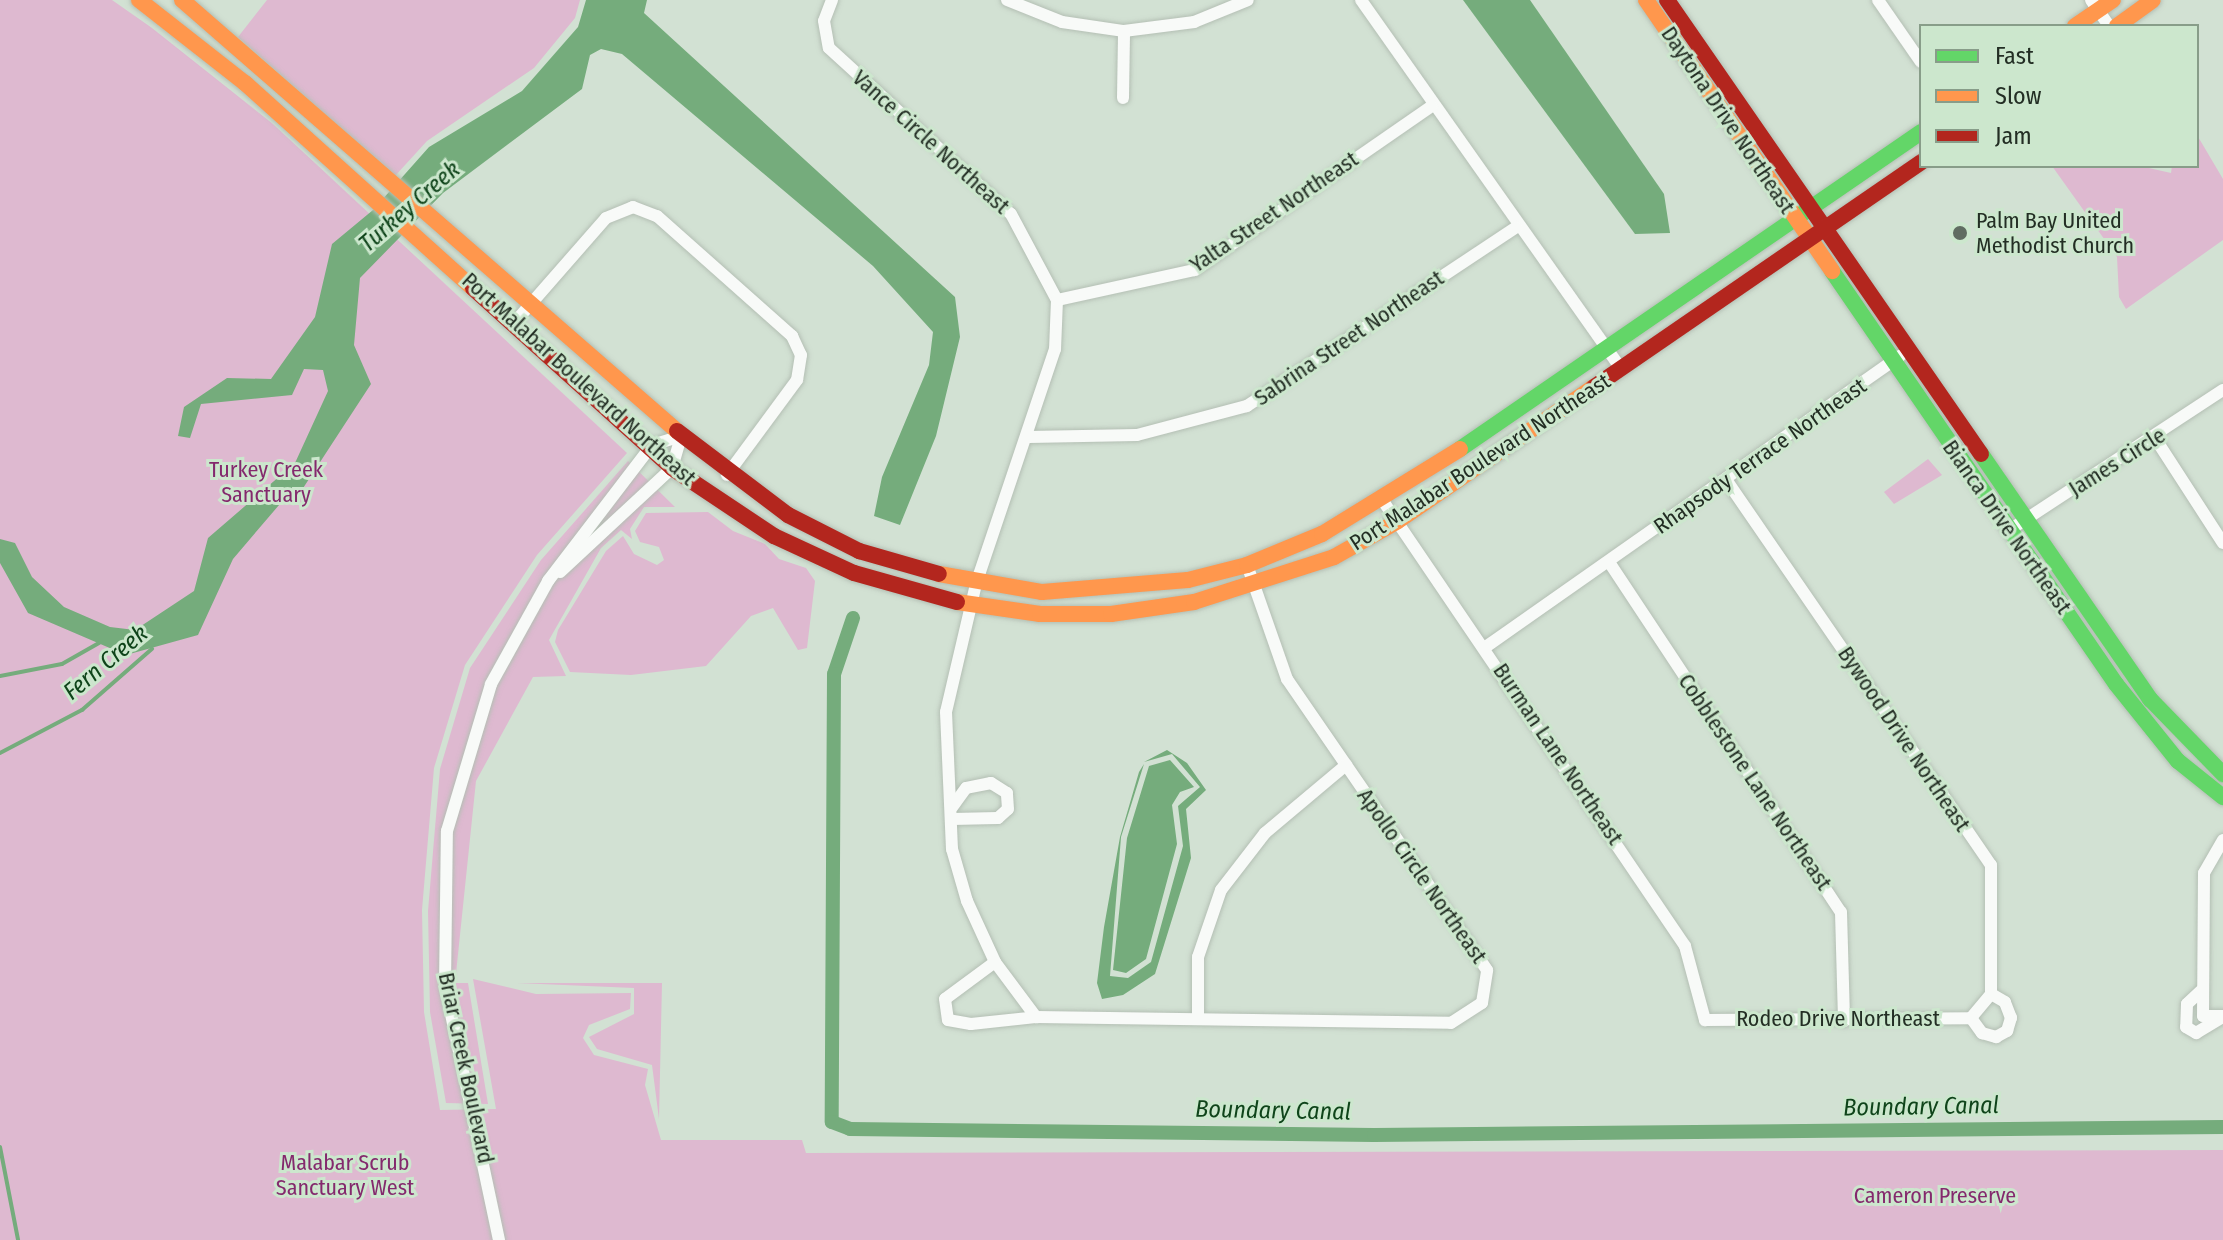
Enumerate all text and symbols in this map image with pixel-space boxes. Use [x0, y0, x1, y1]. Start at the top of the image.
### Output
street label: Daytona Drive Northeast [1656, 21, 1800, 219]
legend [1919, 24, 2199, 168]
text: Fast [1995, 42, 2034, 70]
street label: Vance Circle Northeast [847, 65, 1015, 219]
text: Slow [1995, 82, 2041, 110]
text: Jam [1995, 122, 2032, 150]
street label: Yalta Street Northeast [1185, 146, 1363, 278]
water label: Turkey Creek [354, 155, 466, 259]
place label: Palm Bay United Methodist Church [1976, 207, 2134, 258]
marker: Palm Bay United Methodist Church [1951, 224, 1969, 242]
street label: Sabrina Street Northeast [1249, 265, 1449, 411]
street label: Port Malabar Boulevard Northeast [457, 267, 701, 491]
street label: Port Malabar Boulevard Northeast [1345, 368, 1615, 556]
street label: Rhapsody Terrace Northeast [1649, 373, 1871, 539]
street label: James Circle [2064, 422, 2170, 502]
street label: Bianca Drive Northeast [1937, 435, 2077, 619]
park label: Turkey Creek Sanctuary [209, 456, 323, 508]
water label: Fern Creek [58, 619, 154, 707]
street label: Bywood Drive Northeast [1832, 642, 1976, 836]
street label: Burman Lane Northeast [1488, 658, 1628, 850]
street label: Cobblestone Lane Northeast [1673, 669, 1837, 895]
street label: Apollo Circle Northeast [1352, 784, 1492, 968]
street label: Briar Creek Boulevard [433, 970, 499, 1166]
street label: Rodeo Drive Northeast [1736, 1006, 1940, 1032]
water label: Boundary Canal [1843, 1091, 1999, 1123]
water label: Boundary Canal [1195, 1095, 1351, 1127]
park label: Malabar Scrub Sanctuary West [276, 1149, 414, 1200]
park label: Cameron Preserve [1854, 1183, 2016, 1209]

